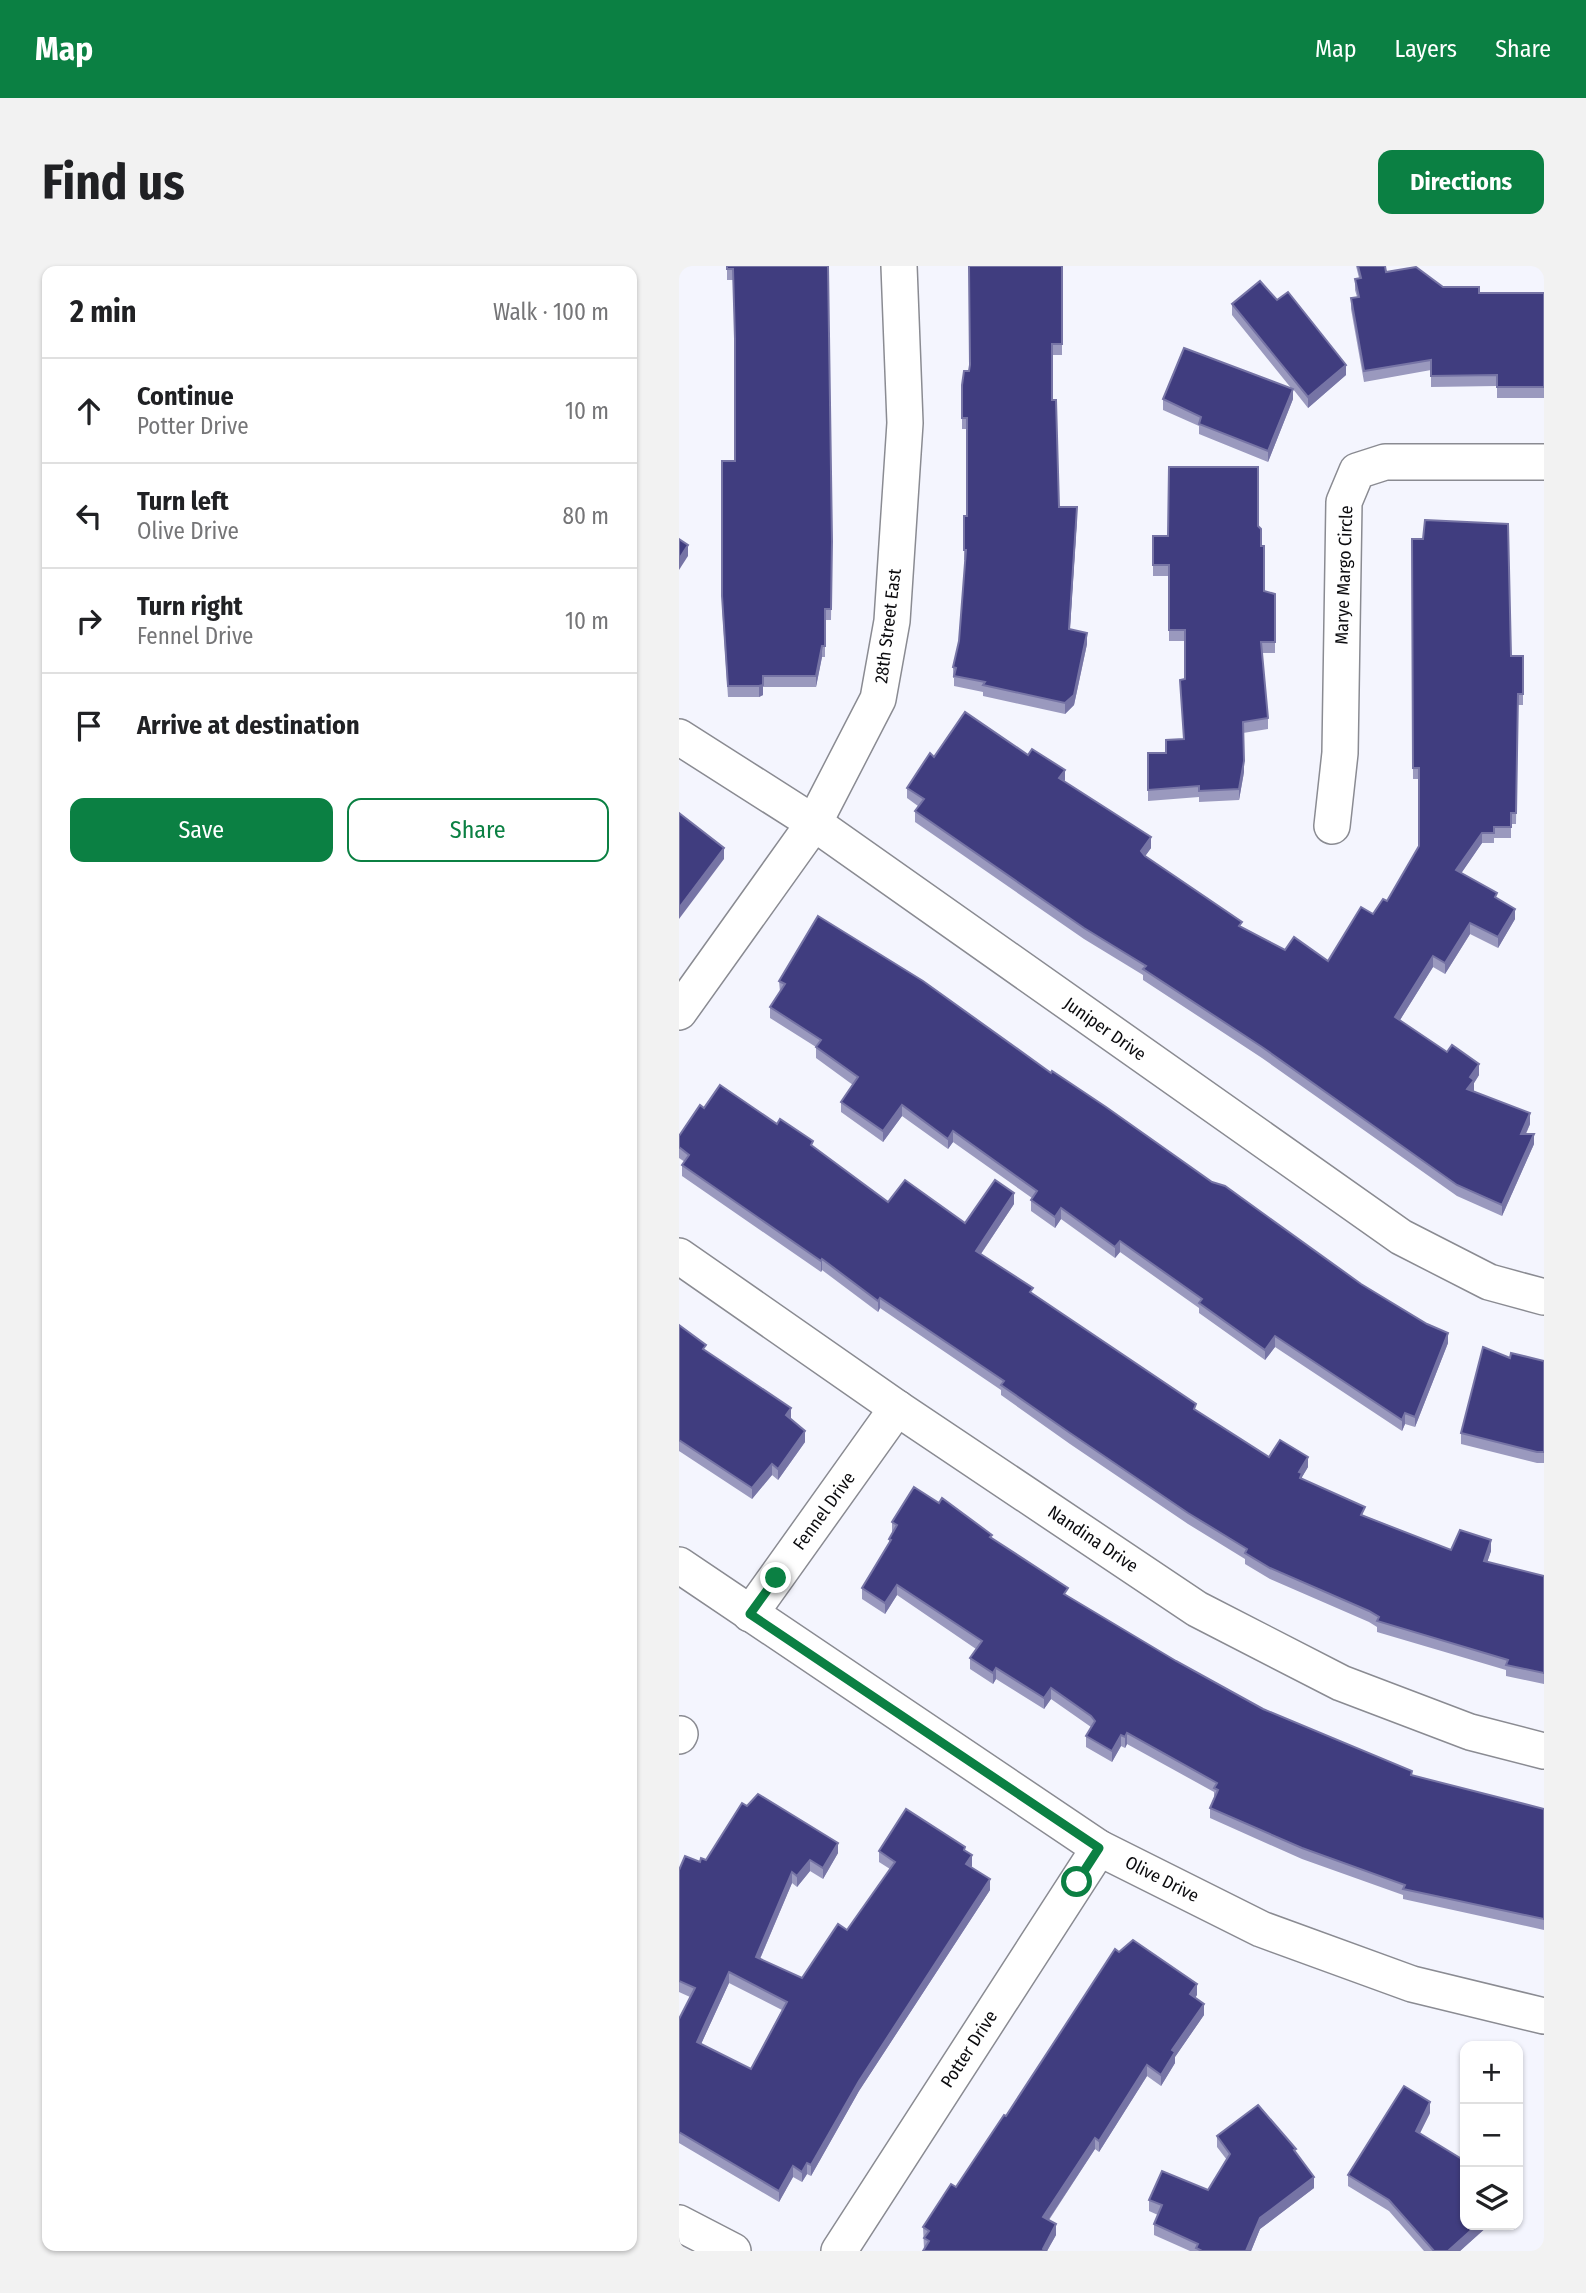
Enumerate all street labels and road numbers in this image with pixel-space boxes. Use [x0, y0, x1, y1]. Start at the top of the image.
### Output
street label: Marye Margo Circle [1331, 505, 1357, 645]
street label: 28th Street East [870, 567, 906, 685]
street label: Juniper Drive [1060, 993, 1150, 1065]
street label: Fennel Drive [788, 1468, 860, 1554]
street label: Nandina Drive [1044, 1501, 1142, 1577]
street label: Olive Drive [1121, 1851, 1203, 1907]
street label: Potter Drive [936, 2006, 1002, 2092]

